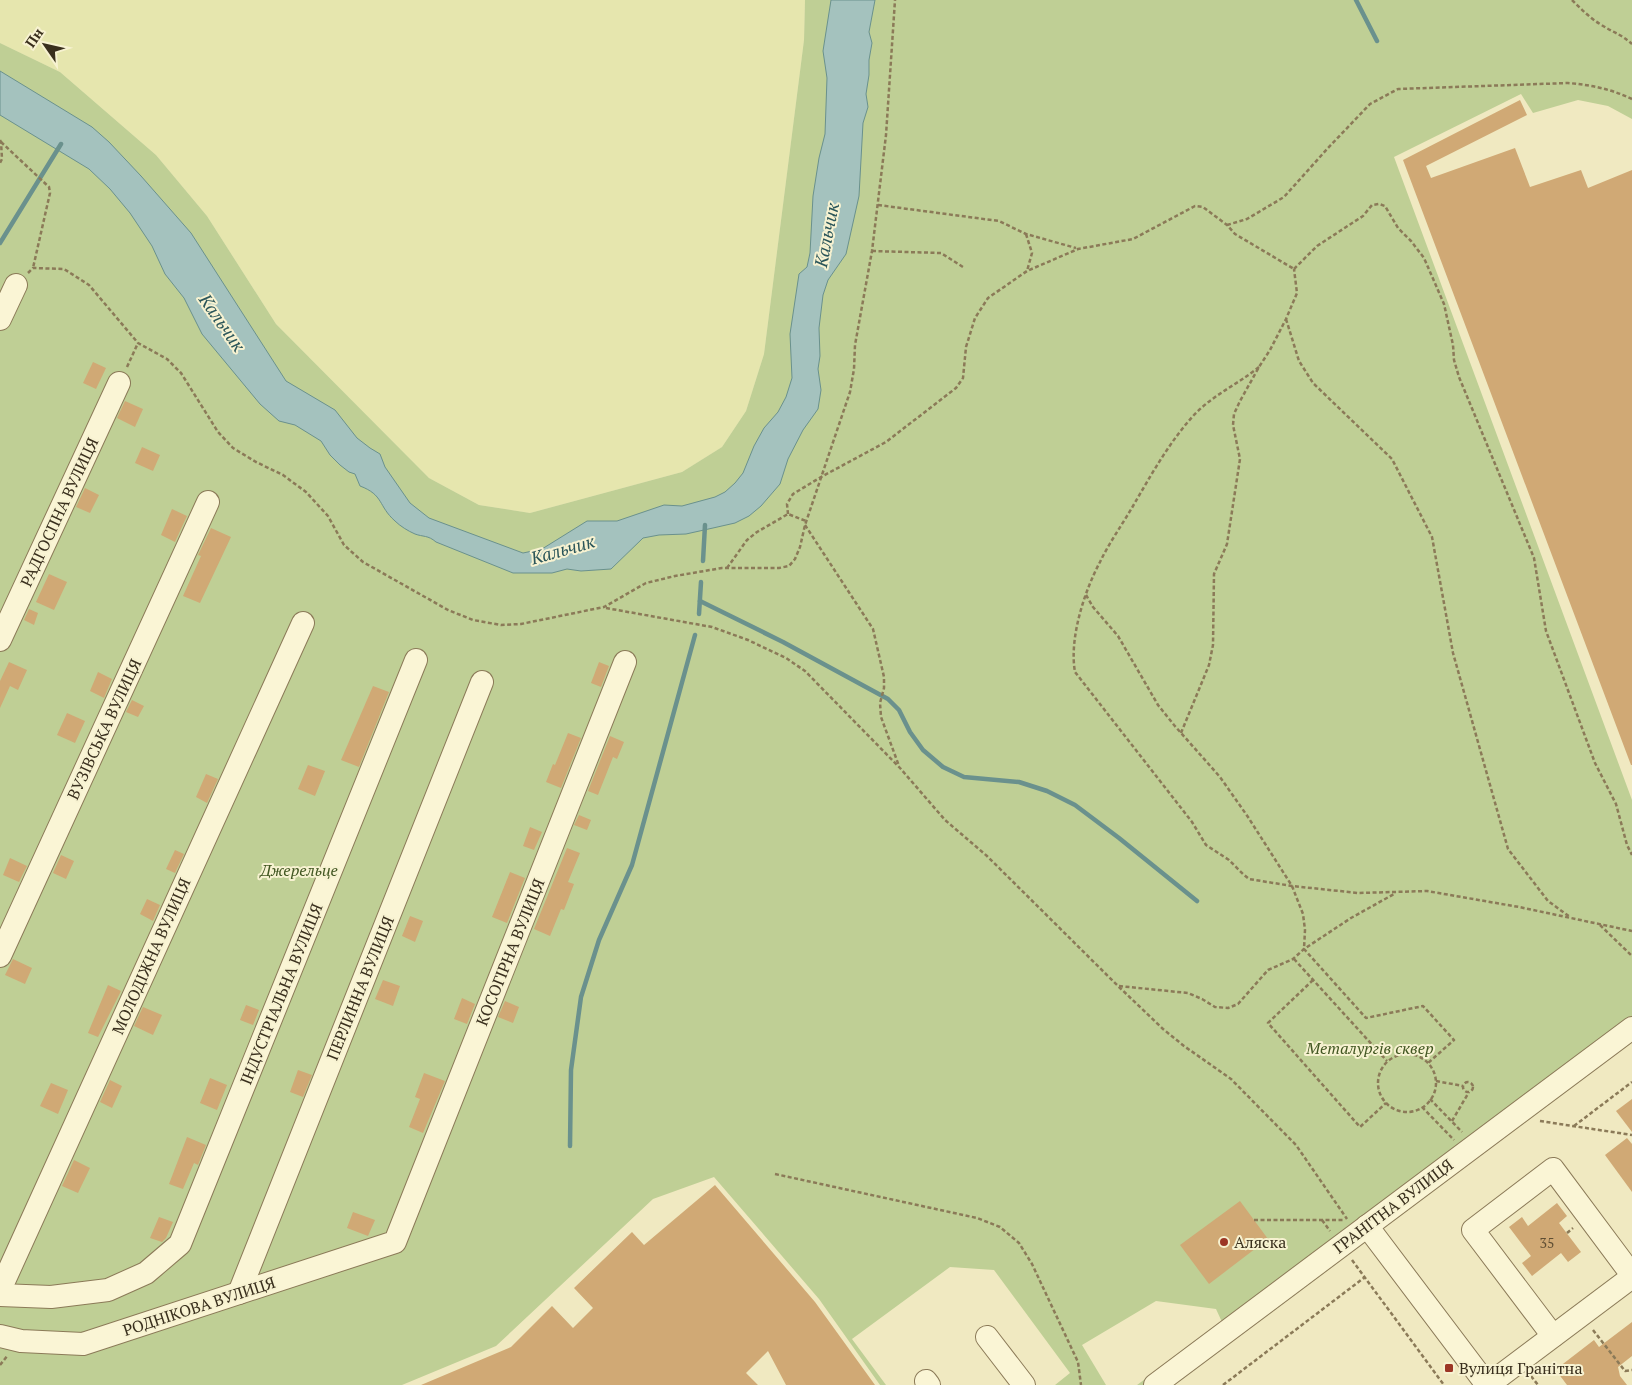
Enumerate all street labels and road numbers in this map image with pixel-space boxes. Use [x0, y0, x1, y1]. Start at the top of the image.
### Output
street label: РАДГОСПНА ВУЛИЦЯ [15, 434, 103, 590]
street label: ВУЗІВСЬКА ВУЛИЦЯ [62, 655, 146, 803]
street label: МОЛОДІЖНА ВУЛИЦЯ [107, 874, 195, 1038]
street label: КОСОГІРНА ВУЛИЦЯ [470, 875, 550, 1029]
street label: ІНДУСТРІАЛЬНА ВУЛИЦЯ [234, 900, 328, 1088]
street label: ПЕРЛИННА ВУЛИЦЯ [321, 913, 399, 1063]
street label: ГРАНІТНА ВУЛИЦЯ [1329, 1154, 1457, 1258]
street label: РОДНІКОВА ВУЛИЦЯ [120, 1271, 278, 1341]

